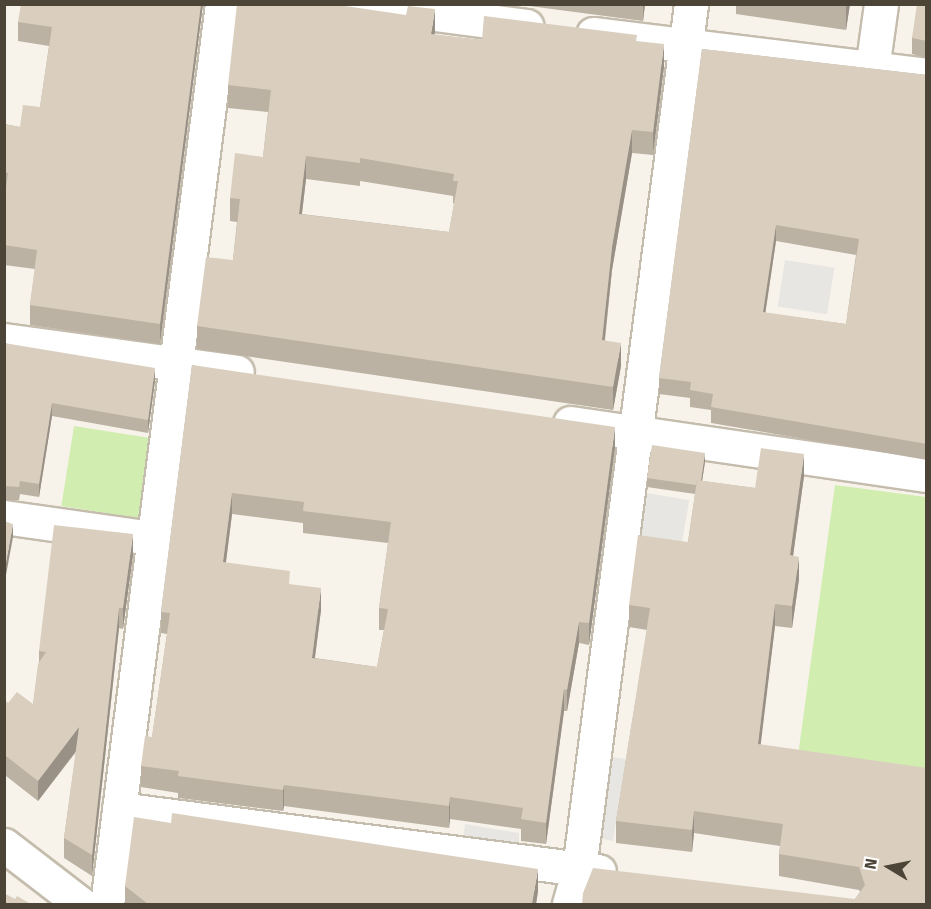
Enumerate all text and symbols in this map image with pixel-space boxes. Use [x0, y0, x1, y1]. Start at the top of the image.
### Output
north arrow [859, 837, 919, 897]
text: N [861, 857, 881, 871]

